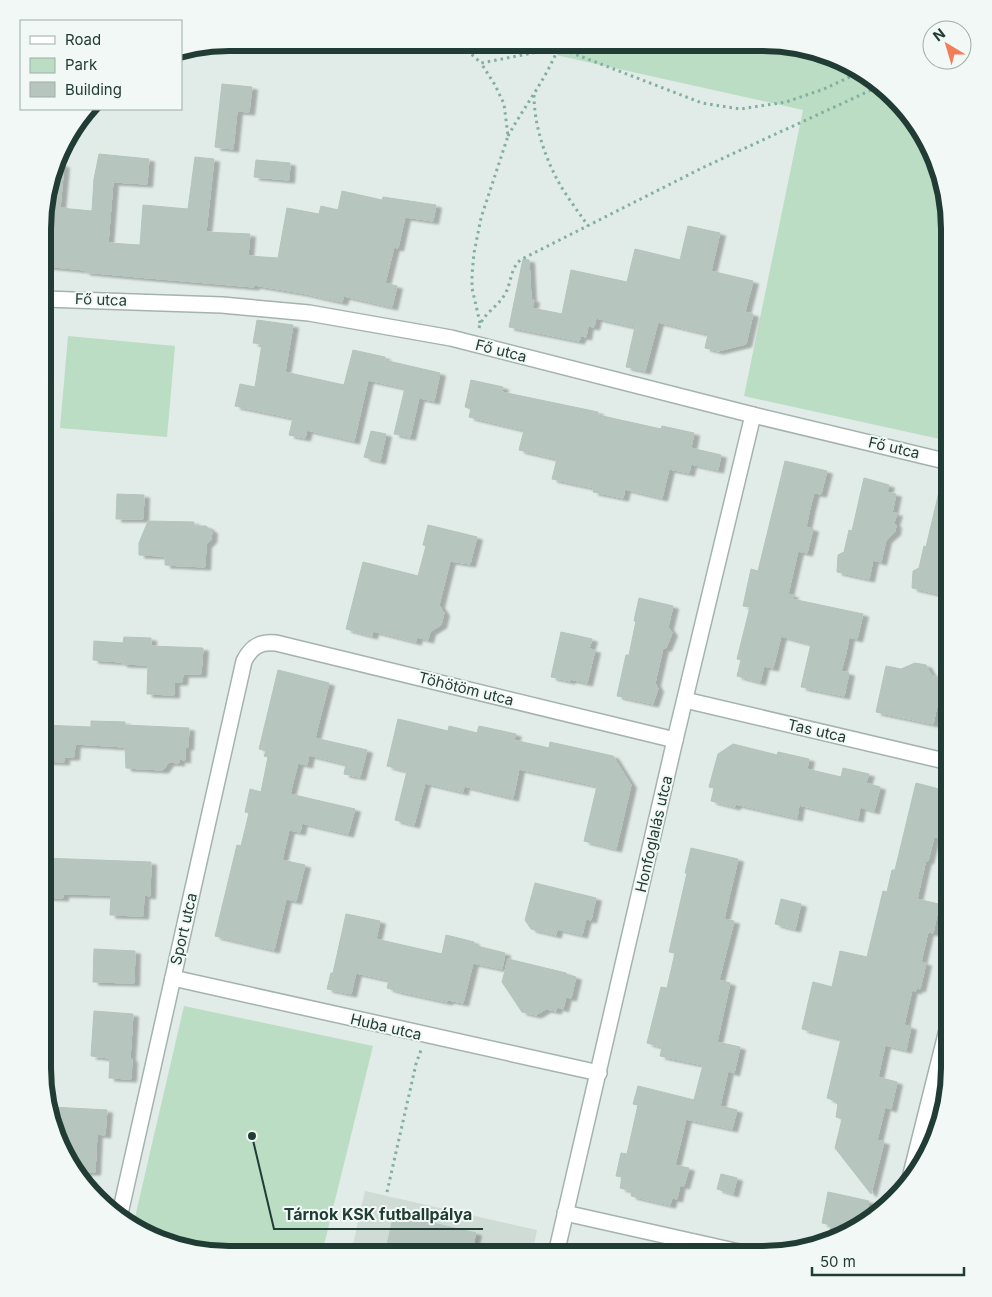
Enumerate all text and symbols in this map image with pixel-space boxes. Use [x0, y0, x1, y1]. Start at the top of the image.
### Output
legend [20, 20, 182, 110]
north arrow [922, 20, 972, 70]
text: N [929, 24, 948, 44]
text: Road [65, 30, 101, 49]
text: Park [65, 55, 98, 74]
text: Building [65, 80, 122, 99]
street label: Fő utca [75, 289, 127, 310]
street label: Fő utca [473, 335, 529, 366]
street label: Fő utca [867, 432, 922, 463]
street label: Töhötöm utca [416, 667, 516, 710]
street label: Tas utca [786, 715, 848, 747]
street label: Honfoglalás utca [631, 774, 676, 894]
street label: Sport utca [166, 891, 201, 967]
street label: Huba utca [349, 1009, 424, 1044]
callout: Tárnok KSK futballpálya [274, 1198, 483, 1229]
text: Tárnok KSK futballpálya [284, 1204, 472, 1224]
scale bar [812, 1244, 964, 1276]
text: 50 m [820, 1252, 856, 1271]

